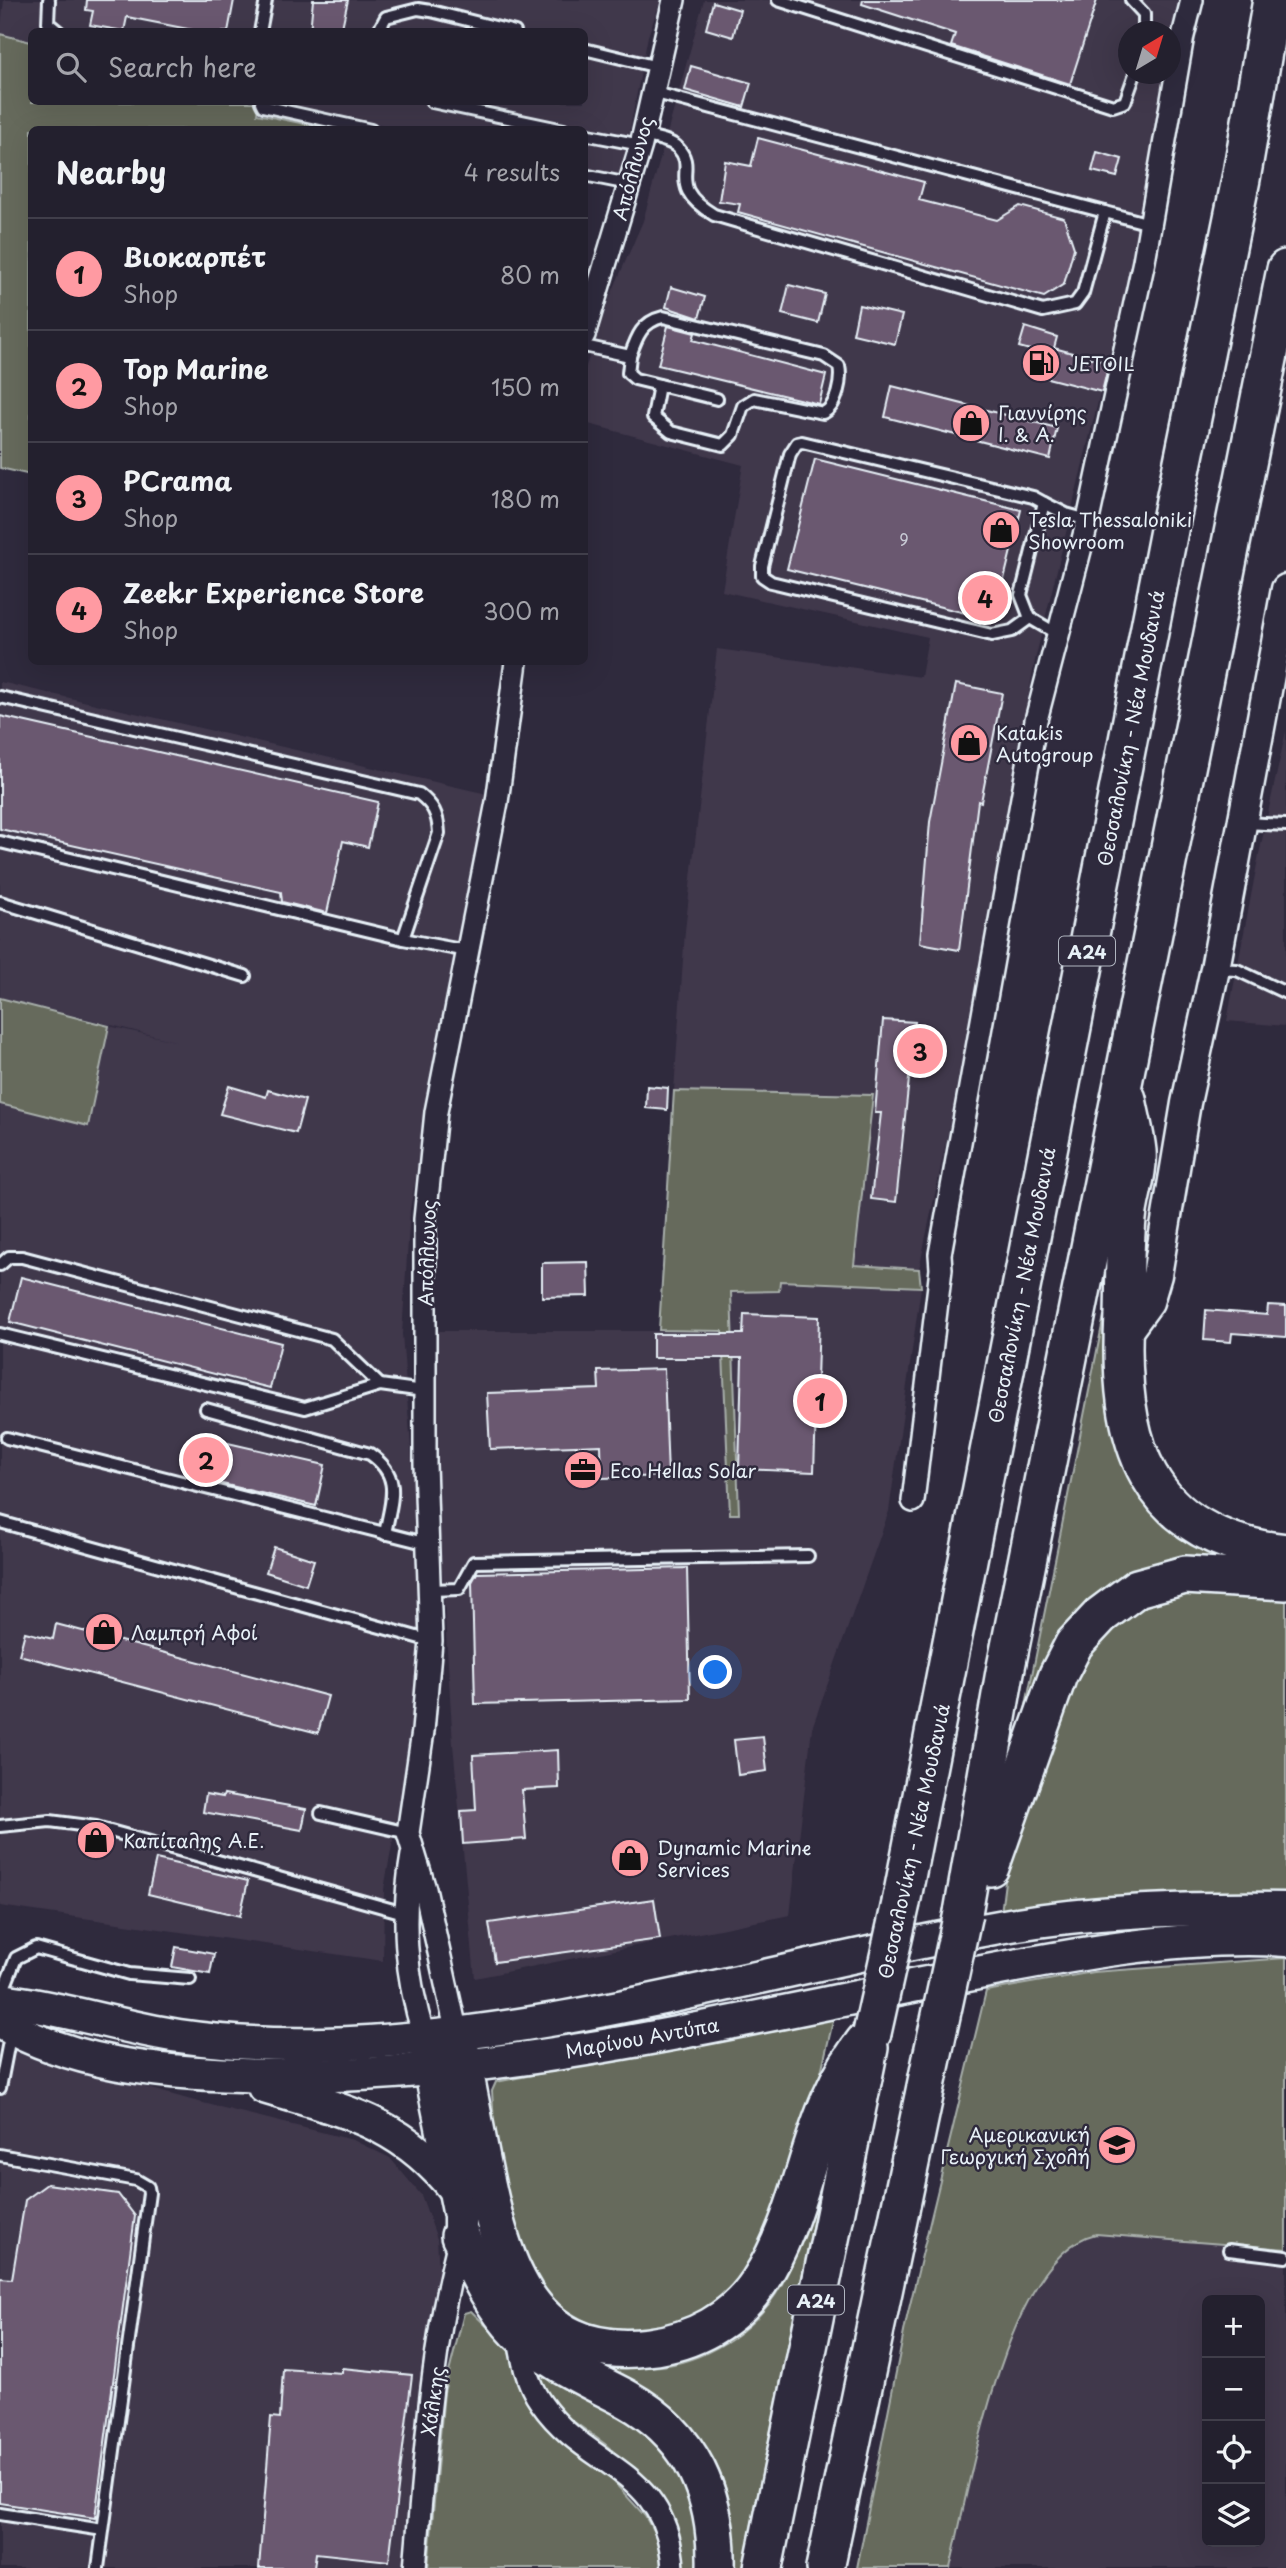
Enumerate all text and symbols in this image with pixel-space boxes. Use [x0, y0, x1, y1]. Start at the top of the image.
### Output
north arrow [1118, 21, 1181, 84]
search box [28, 28, 588, 105]
text: Search here [108, 47, 257, 86]
icon: search [52, 48, 90, 86]
street label: Απόλλωνος [605, 113, 659, 223]
text: Nearby [56, 149, 166, 194]
text: 4 results [464, 154, 560, 189]
text: Βιοκαρπέτ [123, 237, 266, 276]
text: 1 [74, 257, 85, 292]
text: 80 m [500, 257, 560, 292]
text: Shop [123, 276, 178, 311]
fuel station icon: JETOIL [1020, 342, 1062, 384]
text: Top Marine [123, 349, 268, 388]
place label: JETOIL [1068, 349, 1134, 377]
text: 2 [71, 369, 87, 404]
text: 150 m [491, 369, 560, 404]
text: Shop [123, 388, 178, 423]
place label: Γιαννίρης Ι. & Α. [998, 398, 1087, 448]
shop icon: Γιαννίρης Ι. & Α. [950, 402, 992, 444]
text: PCrama [123, 461, 232, 500]
text: 3 [71, 481, 87, 516]
text: 180 m [491, 481, 560, 516]
text: Shop [123, 500, 178, 535]
place label: Tesla Thessaloniki Showroom [1028, 505, 1192, 555]
shop icon: Tesla Thessaloniki Showroom [980, 509, 1022, 551]
house number: 9 [899, 527, 909, 551]
pin: 4 [962, 572, 1008, 624]
text: Zeekr Experience Store [123, 573, 424, 612]
street label: Θεσσαλονίκη - Νέα Μουδανιά [1089, 588, 1171, 868]
text: 4 [71, 593, 87, 628]
text: 300 m [483, 593, 560, 628]
text: Shop [123, 612, 178, 647]
place label: Katakis Autogroup [996, 718, 1094, 768]
shop icon: Katakis Autogroup [948, 722, 990, 764]
road number: Α24 [1059, 936, 1115, 966]
pin: 3 [897, 1025, 943, 1077]
street label: Θεσσαλονίκη - Νέα Μουδανιά [980, 1145, 1062, 1425]
street label: Απόλλωνος [410, 1199, 442, 1307]
pin: 1 [797, 1375, 843, 1427]
pin: 2 [183, 1434, 229, 1486]
office icon: Eco Hellas Solar [562, 1449, 604, 1491]
place label: Eco Hellas Solar [610, 1456, 757, 1484]
shop icon: Λαμπρή Αφοί [83, 1611, 125, 1653]
place label: Λαμπρή Αφοί [131, 1618, 258, 1646]
your location [698, 1655, 732, 1689]
street label: Θεσσαλονίκη - Νέα Μουδανιά [870, 1701, 956, 1981]
shop icon: Καπίταλης Α.Ε. [75, 1819, 117, 1861]
place label: Καπίταλης Α.Ε. [123, 1826, 265, 1854]
place label: Dynamic Marine Services [657, 1833, 811, 1883]
shop icon: Dynamic Marine Services [609, 1837, 651, 1879]
street label: Μαρίνου Αντύπα [563, 2010, 721, 2064]
place label: Αμερικανική Γεωργική Σχολή [940, 2120, 1090, 2170]
school or university icon: Αμερικανική Γεωργική Σχολή [1096, 2124, 1138, 2166]
road number: Α24 [788, 2286, 844, 2314]
map controls [1202, 2295, 1265, 2547]
button: + [1202, 2295, 1265, 2358]
button: − [1202, 2358, 1265, 2421]
street label: Χάλκης [413, 2364, 451, 2437]
button: locate [1202, 2421, 1265, 2484]
button: layers [1202, 2484, 1265, 2547]

